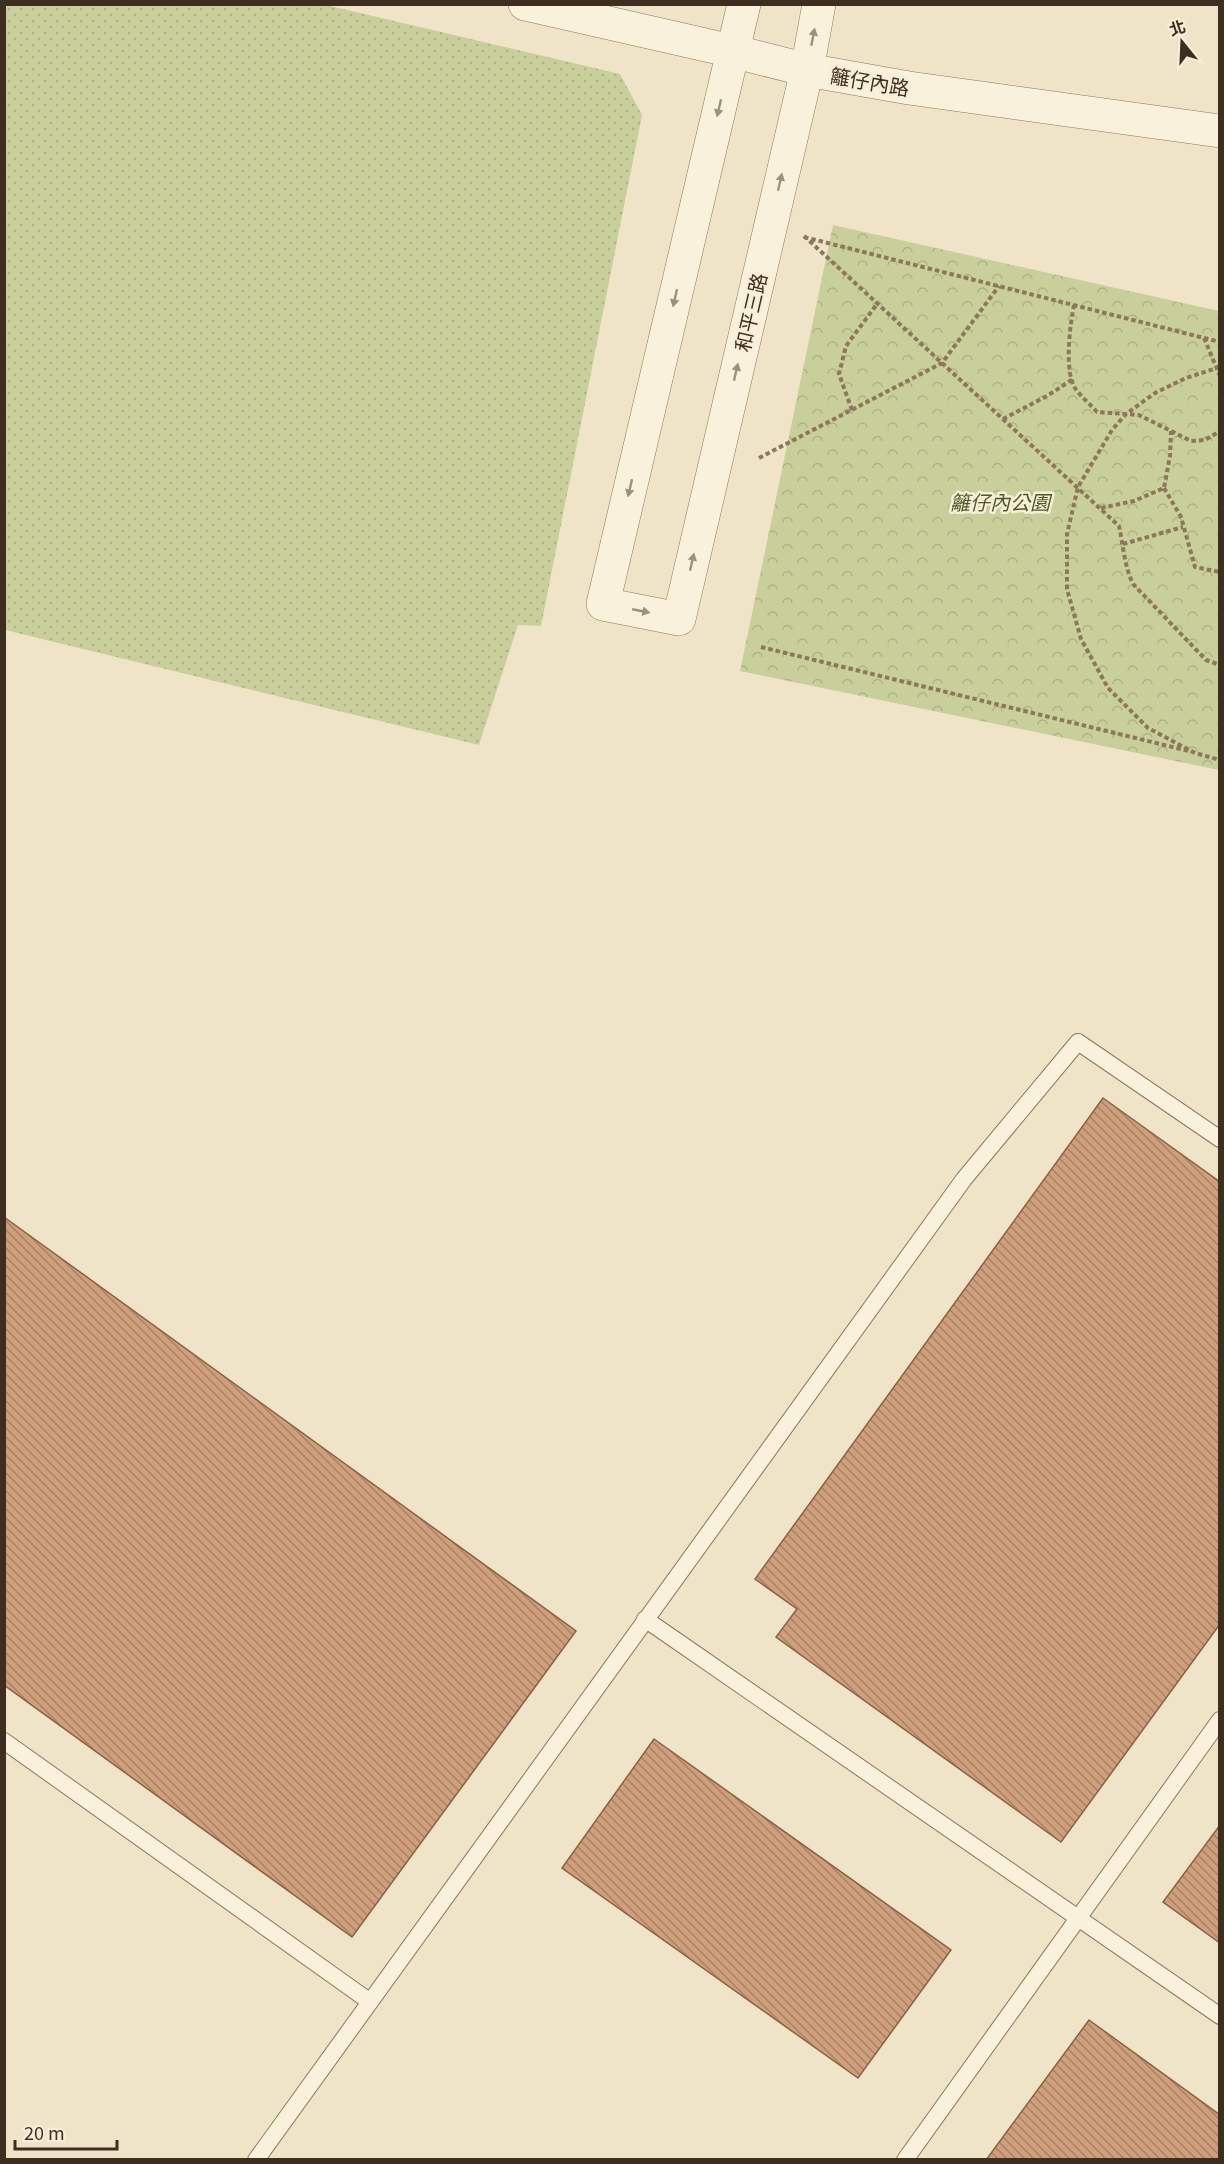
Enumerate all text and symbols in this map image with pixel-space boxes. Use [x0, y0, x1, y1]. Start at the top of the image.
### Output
north arrow [1152, 12, 1212, 72]
text: 北 [1166, 13, 1188, 41]
one-way arrow [809, 28, 818, 47]
street label: 籬仔內路 [828, 60, 912, 102]
one-way arrow [714, 99, 724, 117]
one-way arrow [776, 173, 786, 191]
street label: 和平三路 [727, 270, 773, 354]
one-way arrow [669, 289, 679, 307]
one-way arrow [732, 363, 742, 381]
one-way arrow [625, 478, 634, 497]
park label: 籬仔內公園 [950, 487, 1053, 516]
one-way arrow [688, 553, 698, 571]
one-way arrow [632, 607, 651, 616]
scale bar [15, 2113, 117, 2151]
text: 20 m [24, 2119, 65, 2145]

